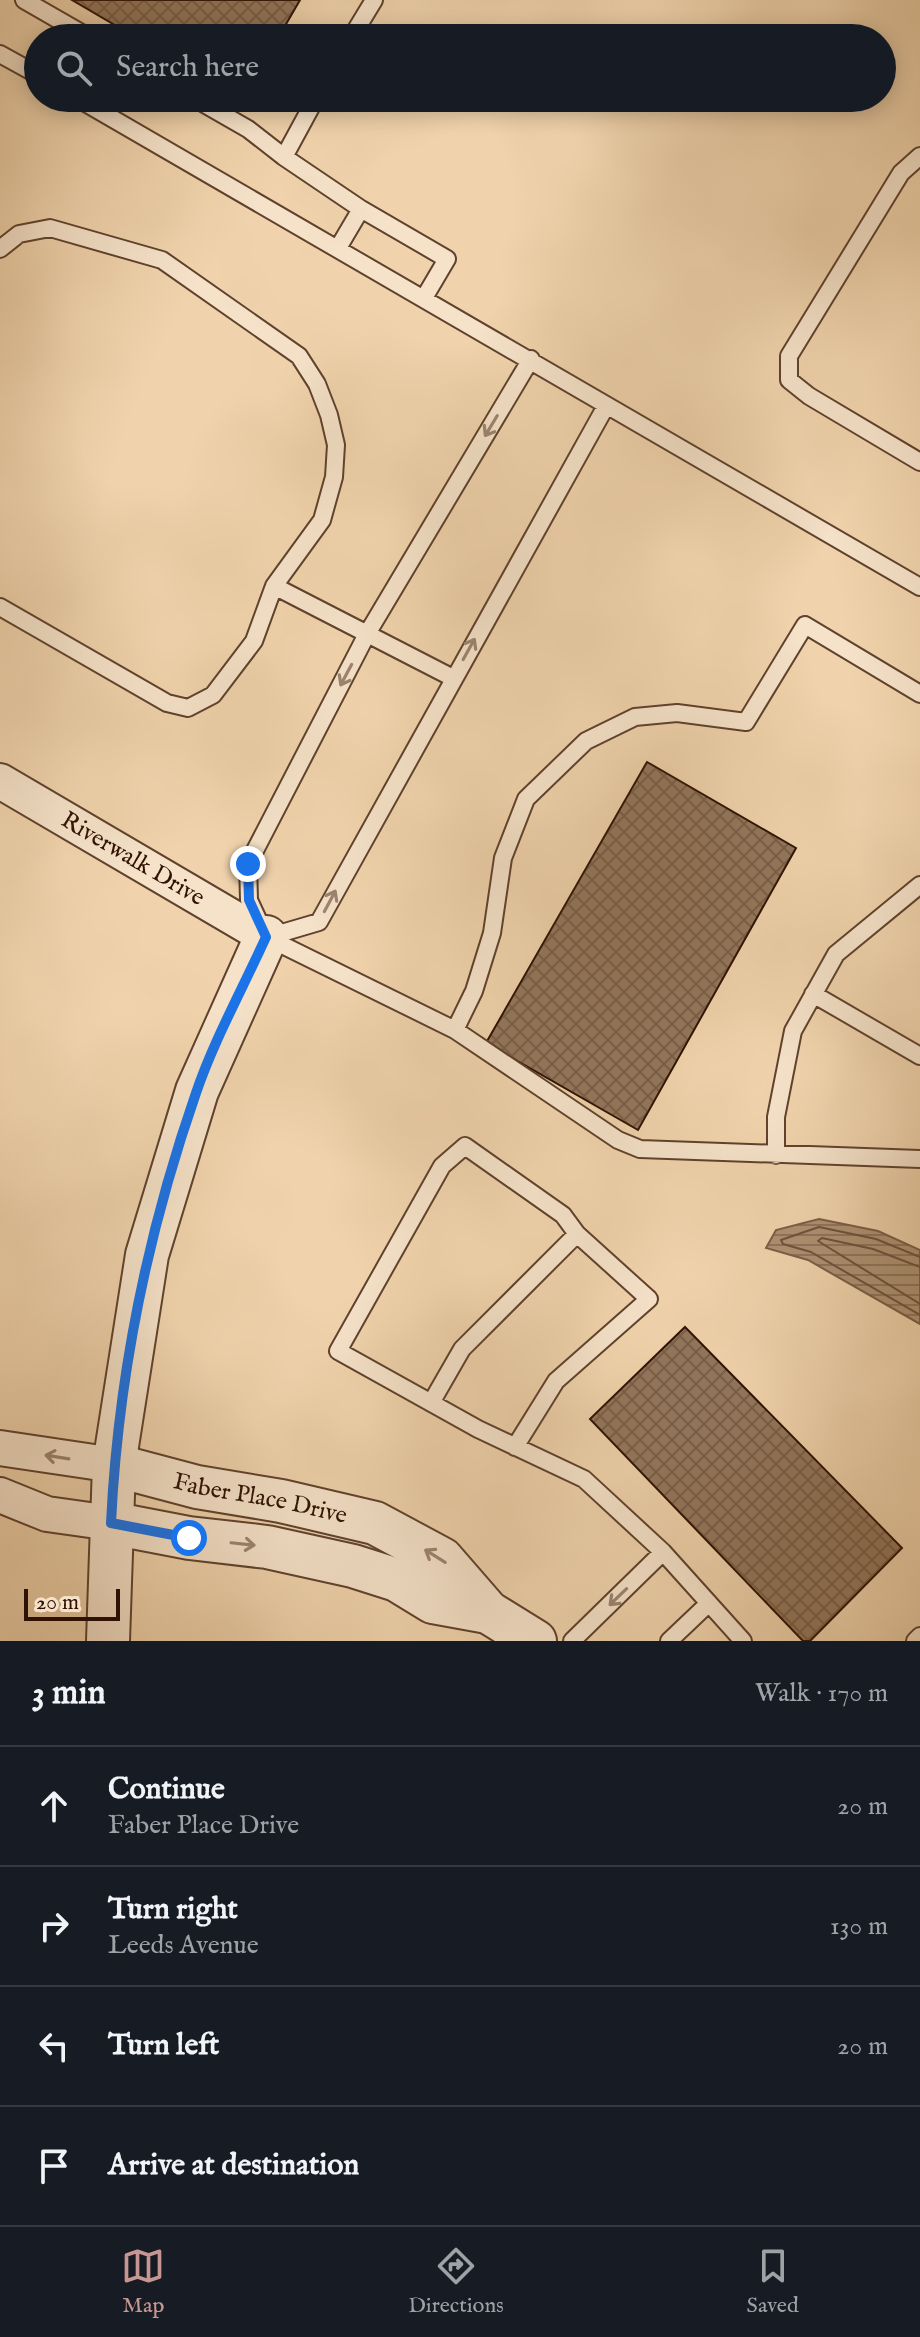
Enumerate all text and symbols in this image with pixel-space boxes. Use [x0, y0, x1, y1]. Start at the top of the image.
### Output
search box [24, 24, 896, 112]
icon: search [52, 46, 96, 90]
text: Search here [116, 49, 259, 87]
one-way arrow [483, 414, 499, 437]
one-way arrow [461, 638, 477, 661]
one-way arrow [337, 662, 353, 686]
street label: Riverwalk Drive [55, 805, 210, 913]
route end [230, 846, 266, 882]
one-way arrow [322, 890, 338, 913]
one-way arrow [45, 1449, 70, 1464]
street label: Faber Place Drive [170, 1466, 350, 1531]
route start [171, 1520, 207, 1556]
one-way arrow [229, 1537, 256, 1552]
one-way arrow [424, 1547, 446, 1564]
scale bar [24, 1585, 120, 1621]
one-way arrow [608, 1587, 628, 1605]
text: 20 m [36, 1589, 79, 1617]
text: 3 min [32, 1672, 106, 1715]
text: Walk · 170 m [755, 1677, 888, 1710]
text: Continue [108, 1771, 225, 1809]
icon: ahead [32, 1784, 76, 1828]
text: 20 m [837, 1790, 888, 1823]
text: Faber Place Drive [108, 1809, 299, 1842]
text: Turn right [108, 1891, 238, 1929]
icon: right [32, 1904, 76, 1948]
text: 130 m [830, 1910, 888, 1943]
text: Leeds Avenue [108, 1929, 259, 1962]
icon: left [32, 2024, 76, 2068]
text: Turn left [108, 2027, 219, 2065]
text: 20 m [837, 2030, 888, 2063]
icon: arrive [32, 2144, 76, 2188]
text: Arrive at destination [108, 2147, 359, 2185]
tab: Map [121, 2244, 165, 2320]
tab: Directions [408, 2244, 504, 2320]
tab: Saved [747, 2244, 799, 2320]

